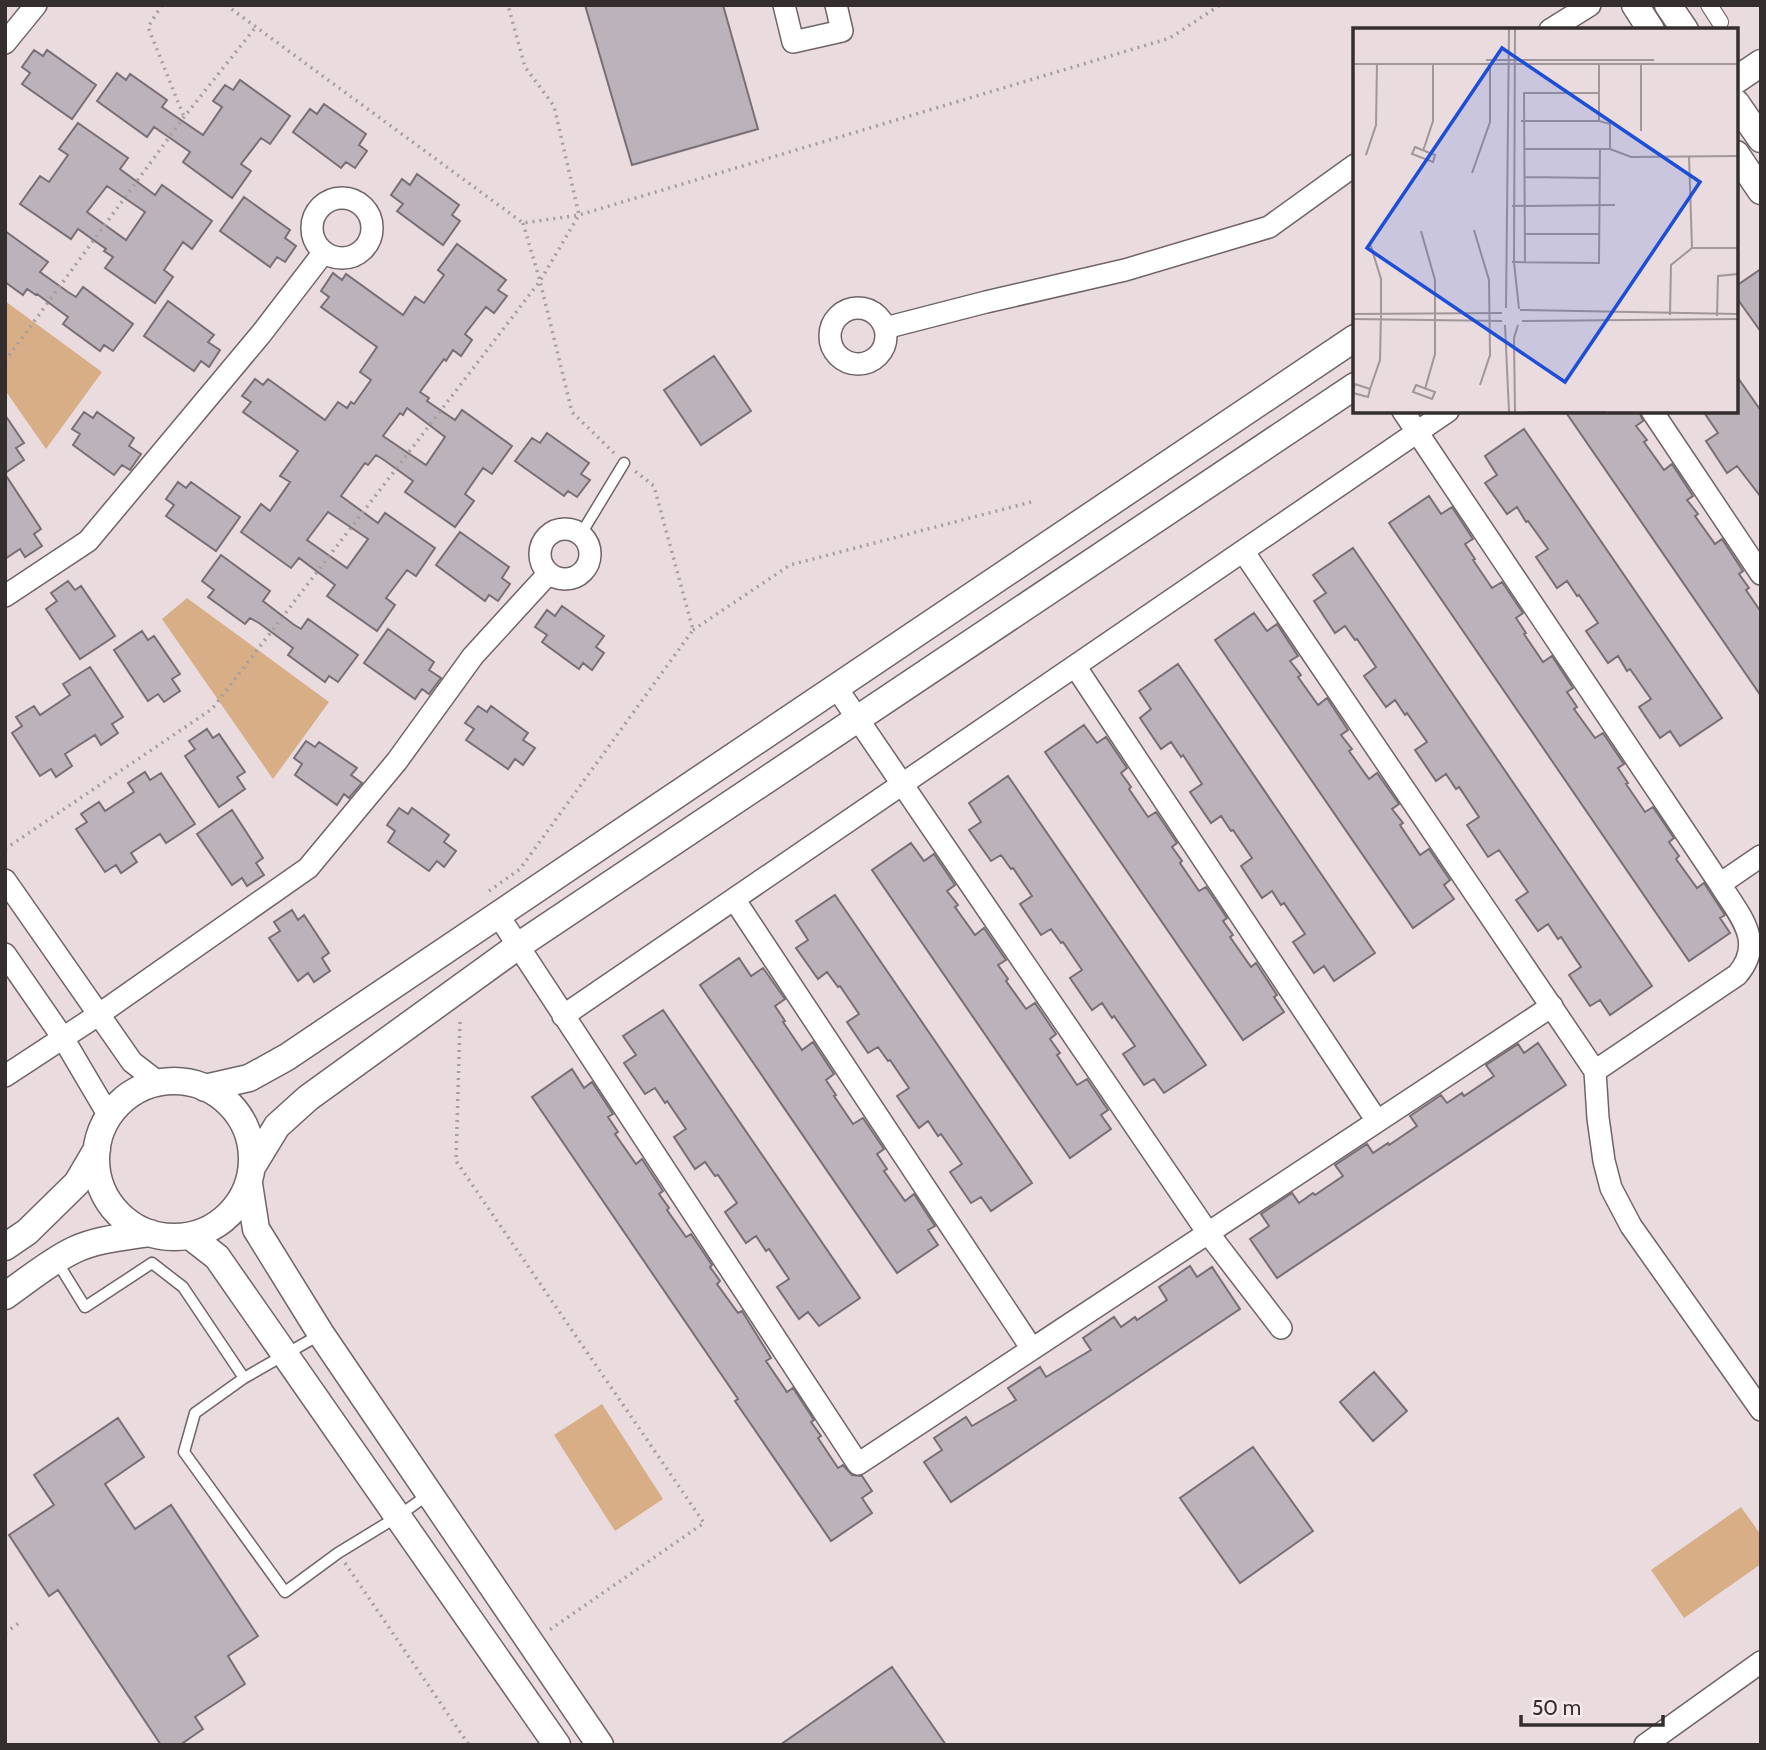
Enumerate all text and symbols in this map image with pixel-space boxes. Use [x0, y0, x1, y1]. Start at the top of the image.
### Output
inset map [1353, 28, 1738, 413]
scale bar [1521, 1684, 1663, 1728]
text: 50 m [1532, 1695, 1581, 1720]

